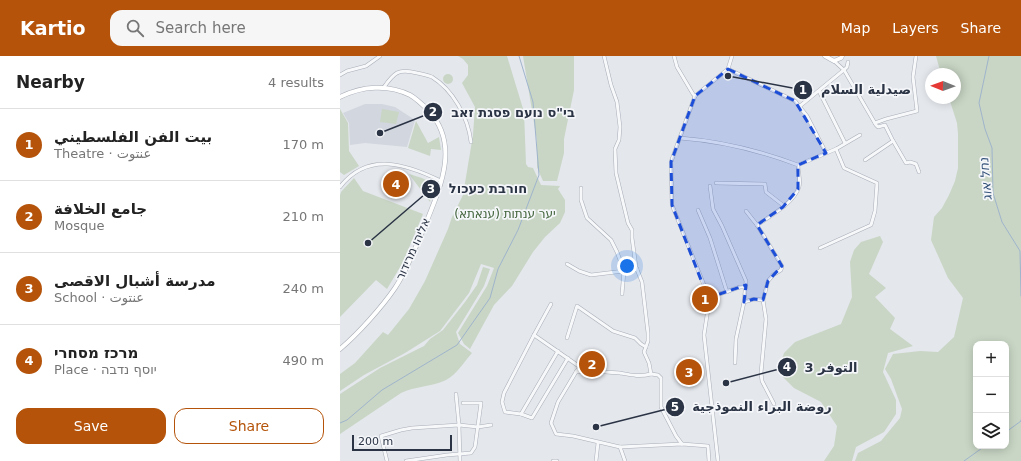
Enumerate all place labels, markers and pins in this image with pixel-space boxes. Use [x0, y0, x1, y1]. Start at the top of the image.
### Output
callout: صيدلية السلام [793, 77, 919, 102]
callout: בי"ס נועם פסגת זאב [423, 100, 583, 125]
pin: 4 [383, 169, 409, 199]
callout: חורבת כעכול [421, 176, 535, 201]
pin: 1 [692, 284, 718, 314]
pin: 2 [579, 349, 605, 379]
callout: التوفر 3 [777, 355, 866, 380]
pin: 3 [676, 357, 702, 387]
callout: روضة البراء النموذجية [665, 394, 840, 419]

